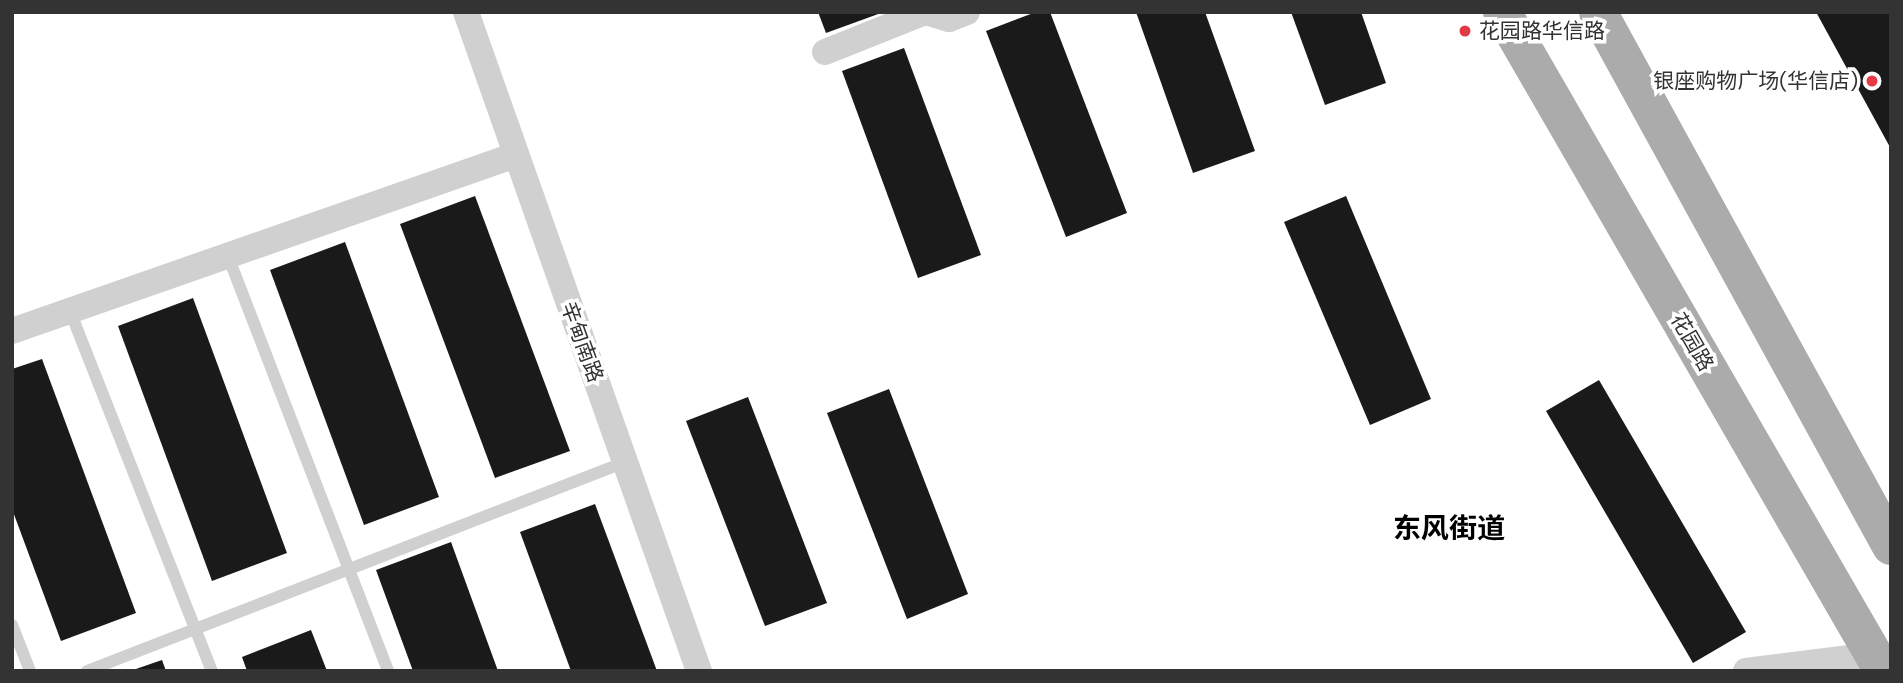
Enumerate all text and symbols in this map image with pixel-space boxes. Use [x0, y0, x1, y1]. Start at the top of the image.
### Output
place label: 花园路华信路 [1479, 18, 1605, 44]
marker: 花园路华信路 [1457, 23, 1473, 39]
place label: 银座购物广场(华信店) [1653, 68, 1858, 94]
marker: 银座购物广场(华信店) [1864, 73, 1880, 89]
street label: 辛甸南路 [556, 298, 608, 386]
street label: 花园路 [1665, 308, 1719, 376]
district label: 东风街道 [1393, 512, 1505, 546]

